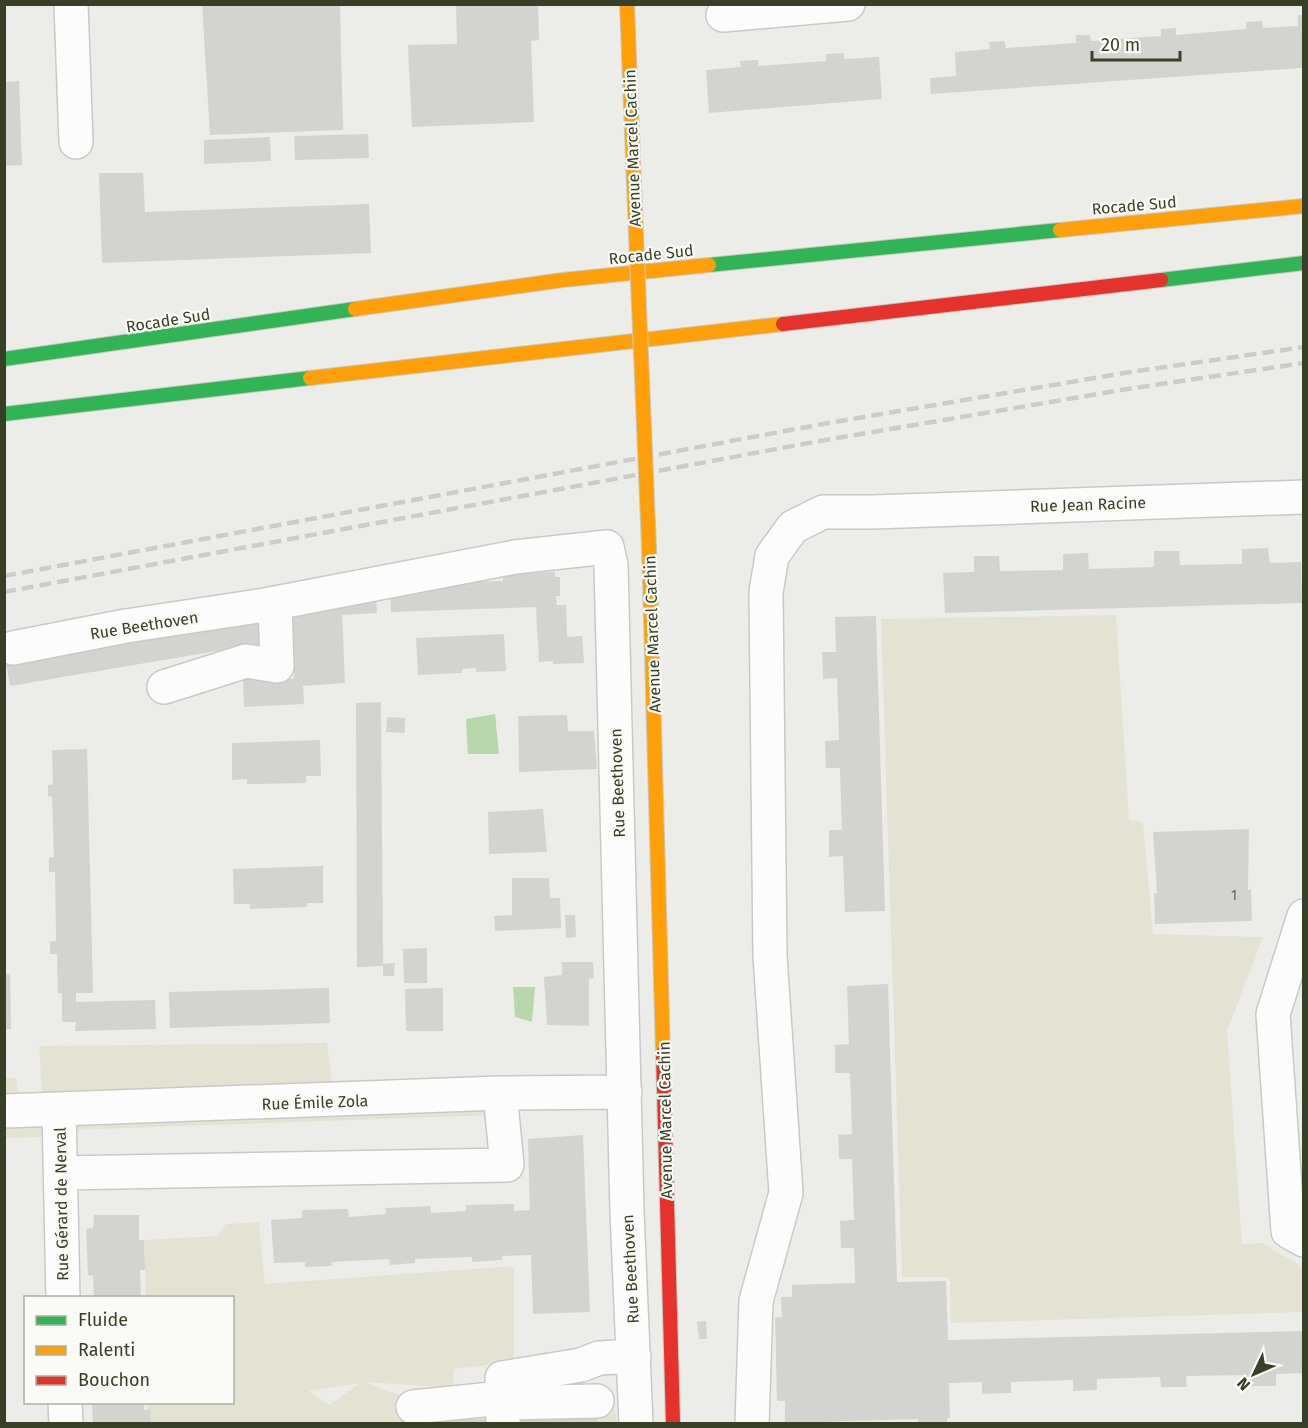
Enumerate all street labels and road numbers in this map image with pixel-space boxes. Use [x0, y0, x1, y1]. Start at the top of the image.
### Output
street label: Avenue Marcel Cachin [620, 69, 645, 227]
street label: Rocade Sud [1091, 192, 1177, 219]
street label: Rocade Sud [608, 241, 694, 268]
street label: Rocade Sud [125, 304, 212, 337]
street label: Rue Jean Racine [1030, 493, 1146, 516]
street label: Avenue Marcel Cachin [640, 555, 665, 713]
street label: Rue Beethoven [89, 608, 200, 643]
street label: Rue Beethoven [606, 728, 629, 838]
street label: Avenue Marcel Cachin [655, 1041, 676, 1199]
street label: Rue Émile Zola [261, 1090, 369, 1114]
street label: Rue Gérard de Nerval [51, 1127, 72, 1281]
street label: Rue Beethoven [618, 1214, 643, 1324]

